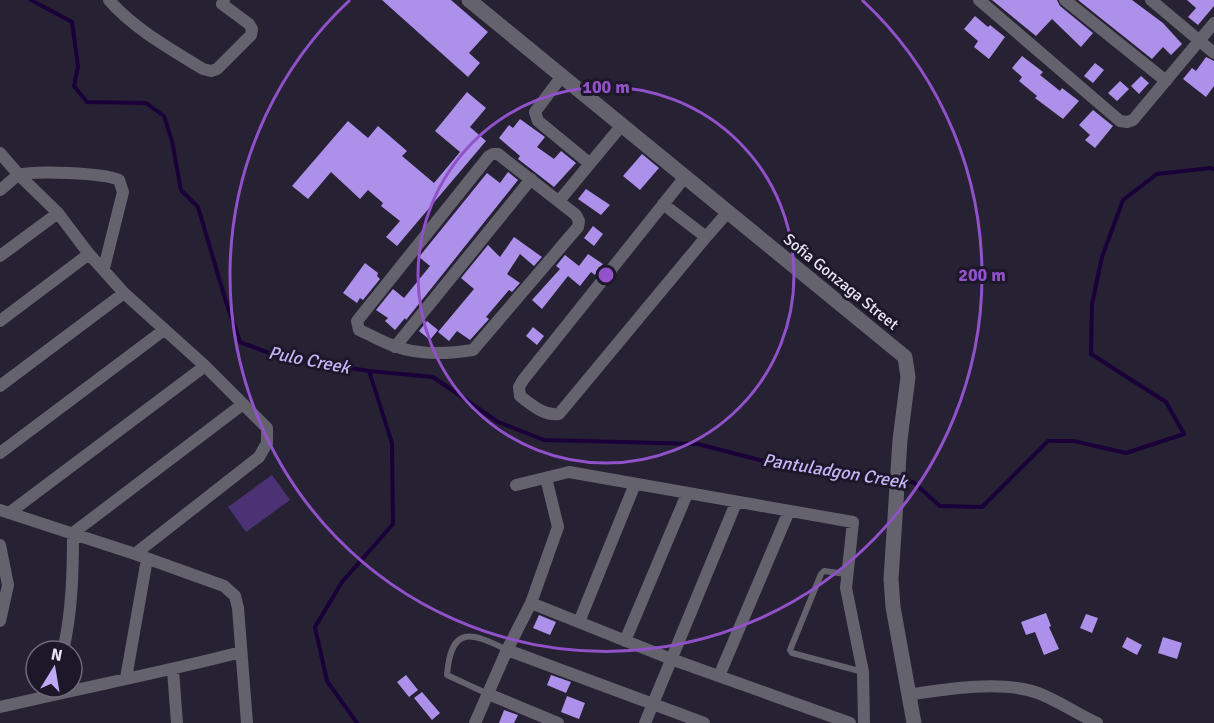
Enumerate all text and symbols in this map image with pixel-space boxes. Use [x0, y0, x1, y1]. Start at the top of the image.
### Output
text: 100 m [582, 76, 630, 98]
street label: Sofia Gonzaga Street [779, 229, 903, 335]
text: 200 m [958, 264, 1006, 286]
centre of rings [596, 265, 616, 285]
water label: Pulo Creek [266, 341, 354, 379]
water label: Pantuladgon Creek [761, 449, 911, 494]
north arrow [24, 639, 84, 699]
text: N [49, 644, 64, 666]

